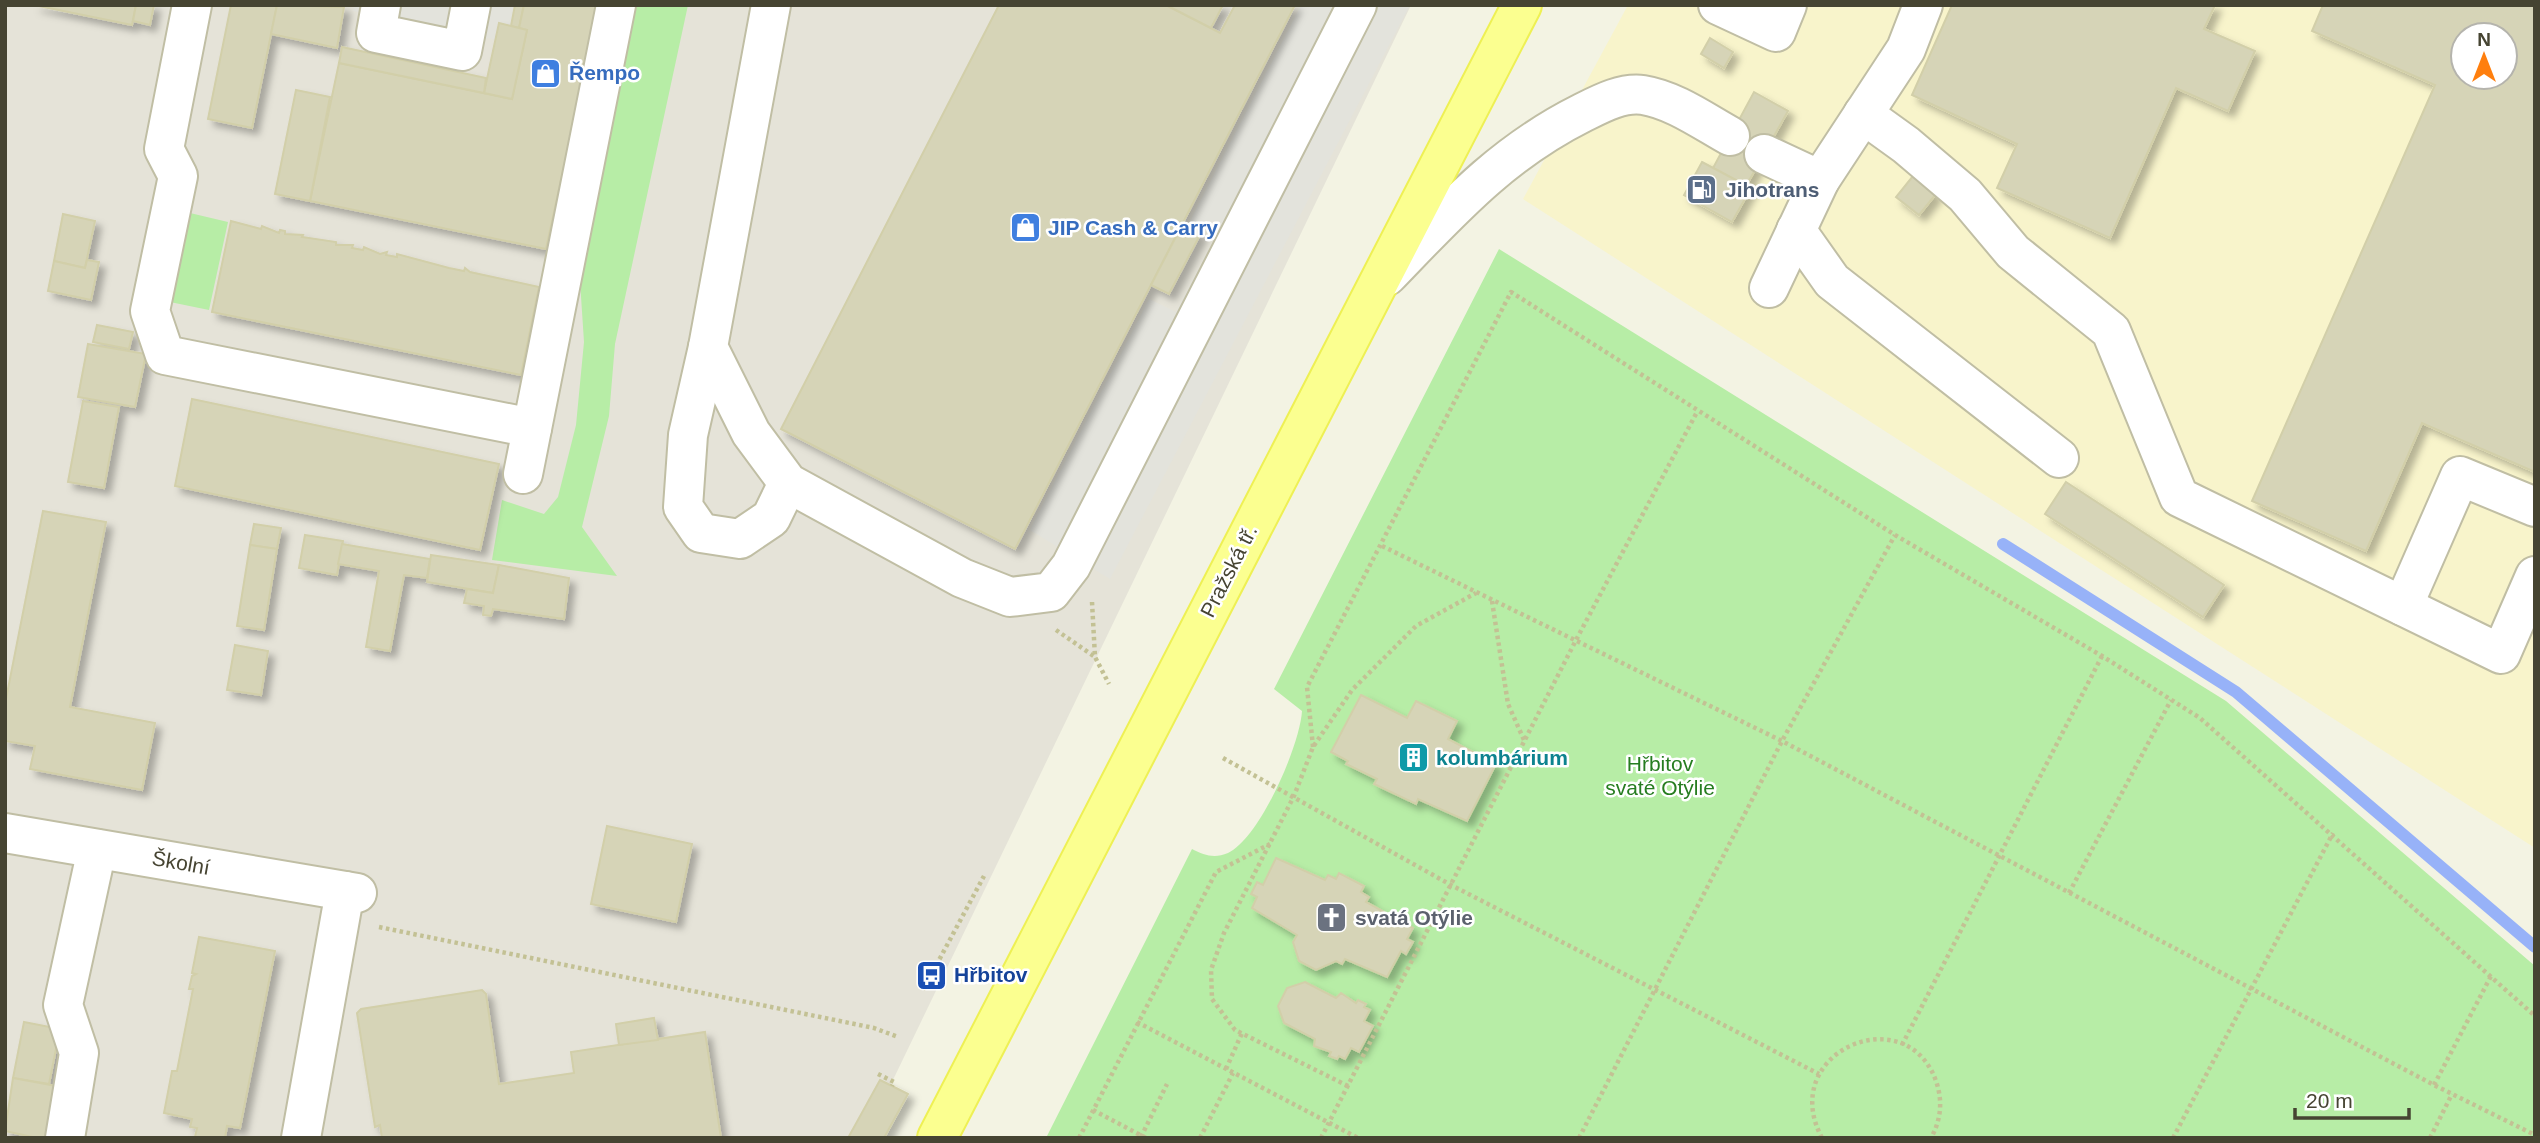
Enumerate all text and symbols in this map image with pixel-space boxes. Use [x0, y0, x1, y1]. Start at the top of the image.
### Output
north arrow [2449, 21, 2519, 91]
text: N [2477, 29, 2491, 50]
shop icon: Řempo [529, 56, 563, 90]
place label: Řempo [569, 61, 640, 84]
fuel station icon: Jihotrans [1685, 173, 1719, 207]
place label: Jihotrans [1725, 178, 1820, 201]
shop icon: JIP Cash & Carry [1008, 211, 1042, 245]
place label: JIP Cash & Carry [1048, 216, 1218, 239]
street label: Pražská tř. [1196, 521, 1262, 621]
building icon: kolumbárium [1396, 741, 1430, 775]
place label: kolumbárium [1436, 746, 1568, 769]
park label: Hřbitov svaté Otýlie [1605, 752, 1715, 799]
street label: Školní [150, 846, 212, 879]
church icon: svatá Otýlie [1315, 901, 1349, 935]
place label: svatá Otýlie [1355, 906, 1473, 929]
bus stop icon: Hřbitov [914, 958, 948, 992]
place label: Hřbitov [954, 963, 1028, 986]
scale bar [2295, 1076, 2409, 1120]
text: 20 m [2306, 1089, 2353, 1112]

